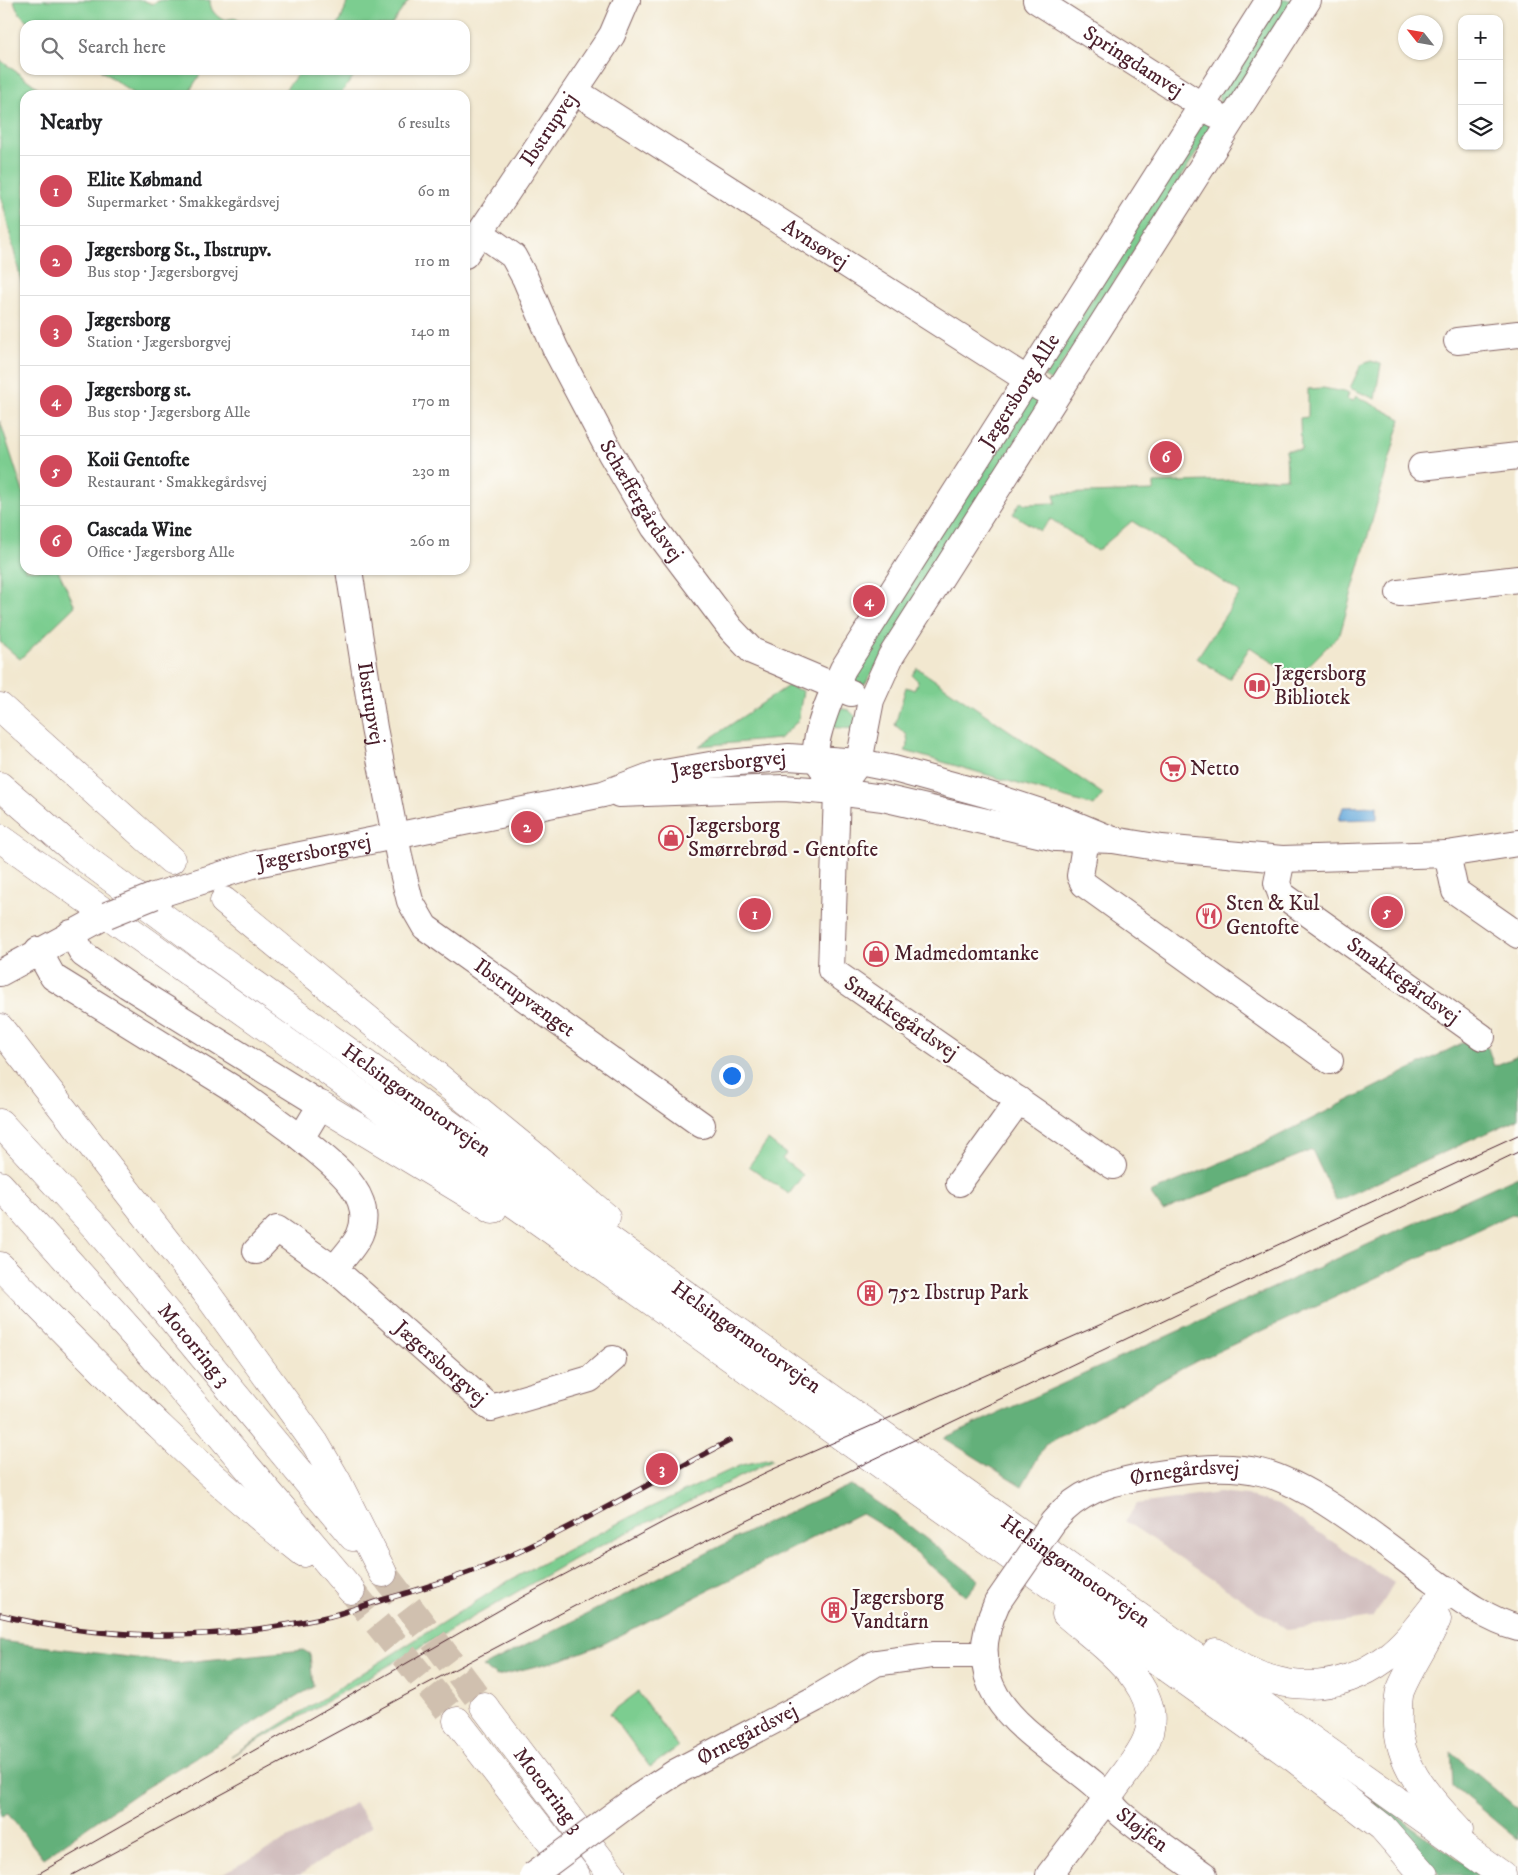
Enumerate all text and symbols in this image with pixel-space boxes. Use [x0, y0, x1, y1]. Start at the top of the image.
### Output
north arrow [1398, 15, 1443, 60]
map controls [1458, 15, 1503, 150]
button: + [1458, 15, 1503, 60]
search box [20, 20, 470, 75]
street label: Springdamvej [1078, 20, 1188, 103]
icon: search [38, 34, 66, 62]
text: Search here [78, 36, 166, 59]
button: − [1458, 60, 1503, 105]
street label: Ibstrupvej [515, 87, 583, 171]
button: layers [1458, 105, 1503, 150]
text: Nearby [40, 110, 102, 136]
text: 6 results [397, 113, 450, 133]
text: Elite Købmand [87, 169, 202, 192]
text: 1 [53, 181, 59, 201]
text: 60 m [418, 181, 450, 201]
text: Supermarket · Smakkegårdsvej [87, 192, 280, 212]
street label: Avnsøvej [777, 214, 853, 275]
text: Jægersborg St., Ibstrupv. [87, 239, 271, 262]
text: 2 [52, 251, 60, 271]
text: 110 m [414, 251, 450, 271]
text: Bus stop · Jægersborgvej [87, 262, 238, 282]
text: Jægersborg [87, 309, 170, 332]
text: 3 [53, 321, 59, 341]
text: 140 m [411, 321, 450, 341]
street label: Jægersborg Alle [973, 329, 1066, 455]
text: Station · Jægersborgvej [87, 332, 231, 352]
text: Jægersborg st. [87, 379, 191, 402]
text: 4 [51, 391, 61, 411]
text: 170 m [412, 391, 450, 411]
text: Bus stop · Jægersborg Alle [87, 402, 250, 422]
street label: Schæffergårdsvej [593, 436, 689, 567]
pin: 6 [1150, 438, 1182, 476]
text: Koii Gentofte [87, 449, 190, 472]
text: 5 [52, 461, 60, 481]
text: 230 m [412, 461, 450, 481]
text: Restaurant · Smakkegårdsvej [87, 472, 267, 492]
text: Cascada Wine [87, 519, 192, 542]
text: 6 [52, 531, 60, 551]
text: 260 m [410, 531, 450, 551]
text: Office · Jægersborg Alle [87, 542, 235, 562]
pin: 4 [853, 582, 885, 620]
street label: Ibstrupvej [351, 660, 390, 747]
place label: Jægersborg Bibliotek [1272, 661, 1367, 711]
library icon: Jægersborg Bibliotek [1244, 673, 1270, 699]
street label: Jægersborgvej [667, 744, 787, 785]
supermarket icon: Netto [1160, 756, 1186, 782]
place label: Netto [1190, 756, 1239, 782]
pin: 2 [511, 808, 543, 846]
place label: Jægersborg Smørrebrød - Gentofte [686, 813, 878, 863]
shop icon: Jægersborg Smørrebrød - Gentofte [658, 825, 684, 851]
street label: Jægersborgvej [253, 828, 373, 877]
place label: Sten & Kul Gentofte [1226, 891, 1320, 941]
pin: 5 [1371, 893, 1403, 931]
pin: 1 [739, 895, 771, 933]
restaurant icon: Sten & Kul Gentofte [1196, 903, 1222, 929]
street label: Smakkegårdsvej [1342, 932, 1465, 1030]
shop icon: Madmedomtanke [863, 941, 889, 967]
place label: Madmedomtanke [894, 941, 1039, 967]
street label: Ibstrupvænget [469, 953, 581, 1043]
street label: Smakkegårdsvej [839, 970, 963, 1066]
street label: Helsingørmotorvejen [337, 1038, 496, 1163]
your location [719, 1063, 745, 1089]
street label: Helsingørmotorvejen [666, 1275, 826, 1399]
building icon: 752 Ibstrup Park [857, 1280, 883, 1306]
place label: 752 Ibstrup Park [888, 1280, 1029, 1306]
street label: Motorring 3 [152, 1298, 236, 1392]
street label: Jægersborgvej [387, 1314, 492, 1411]
pin: 3 [646, 1450, 678, 1488]
street label: Ørnegårdsvej [1128, 1455, 1240, 1492]
street label: Helsingørmotorvejen [995, 1509, 1155, 1634]
place label: Jægersborg Vandtårn [850, 1585, 945, 1635]
building icon: Jægersborg Vandtårn [821, 1597, 847, 1623]
street label: Ørnegårdsvej [693, 1698, 802, 1772]
street label: Motorring 3 [507, 1743, 589, 1838]
street label: Sløjfen [1110, 1802, 1173, 1858]

